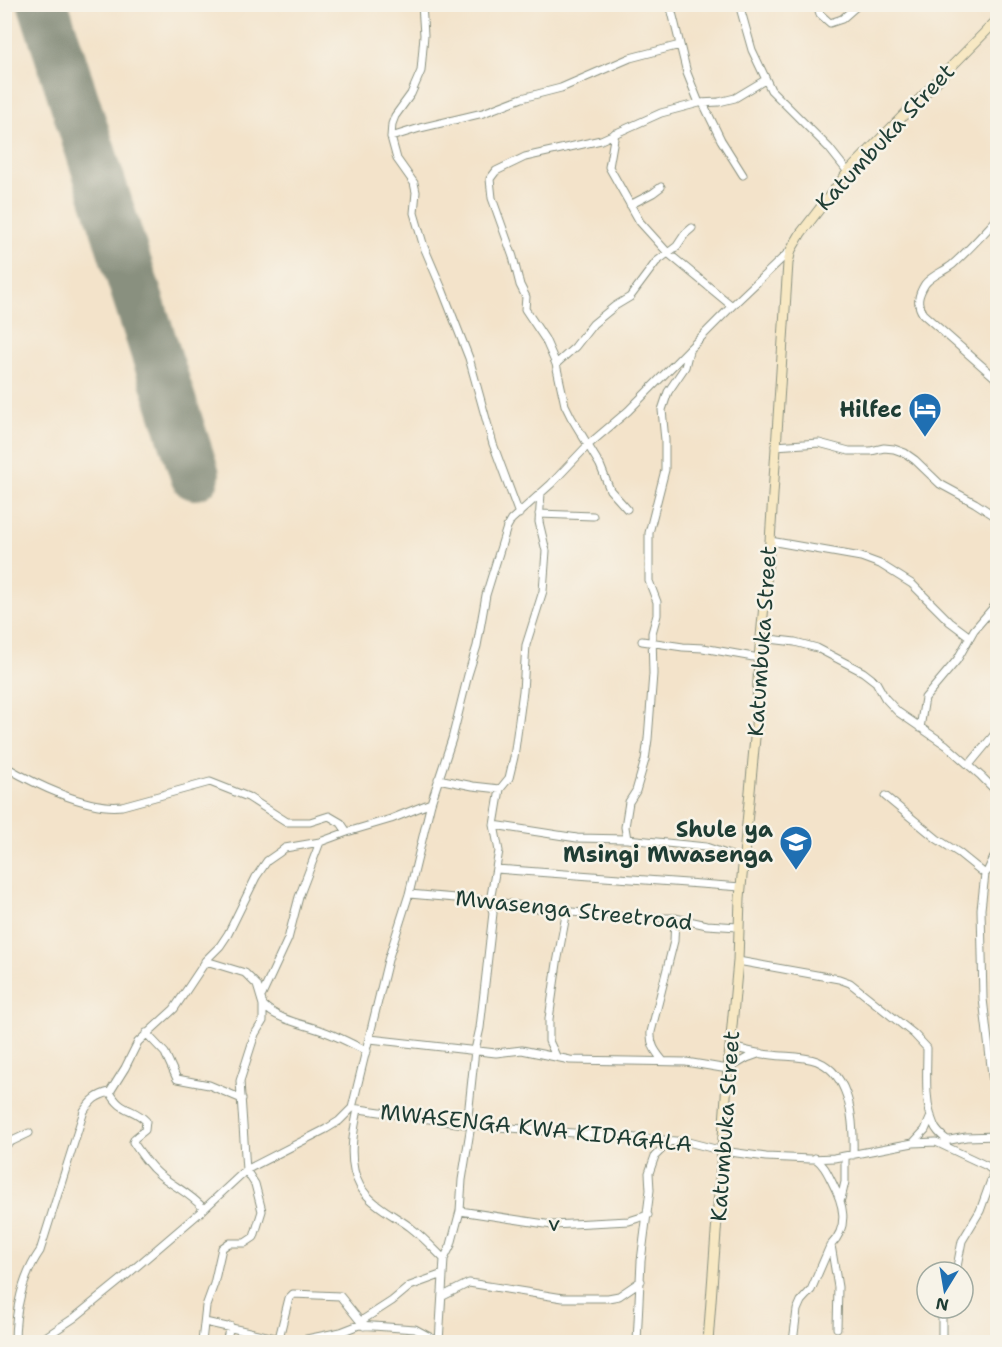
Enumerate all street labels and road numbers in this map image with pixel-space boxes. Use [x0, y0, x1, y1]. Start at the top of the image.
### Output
street label: Katumbuka Street [809, 57, 961, 217]
street label: Katumbuka Street [741, 545, 783, 737]
street label: Mwasenga Streetroad [454, 883, 694, 937]
street label: Katumbuka Street [704, 1030, 746, 1222]
street label: MWASENGA KWA KIDAGALA [379, 1097, 693, 1159]
street label: v [548, 1209, 560, 1238]

